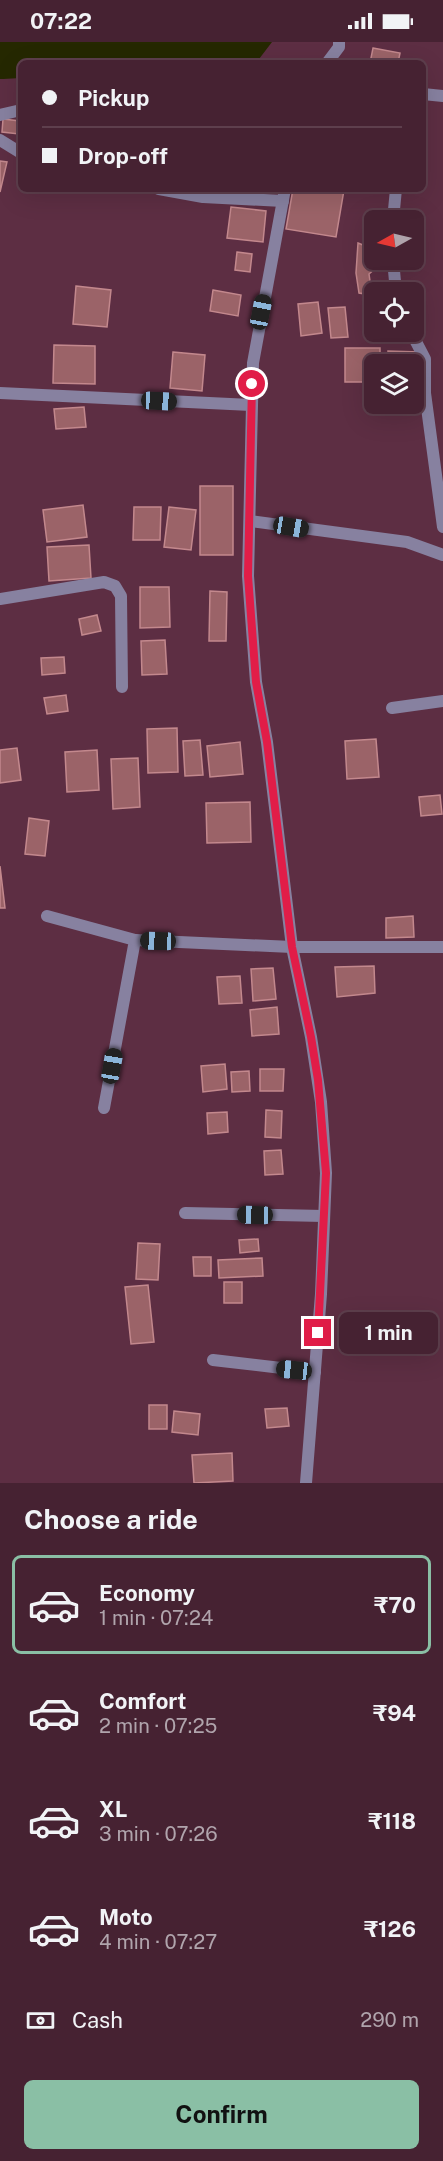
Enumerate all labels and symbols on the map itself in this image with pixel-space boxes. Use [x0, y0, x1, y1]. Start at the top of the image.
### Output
north arrow [364, 210, 424, 270]
car [249, 293, 273, 331]
route start [238, 370, 265, 397]
car [141, 391, 177, 411]
car [272, 515, 310, 539]
car [140, 931, 176, 951]
car [100, 1047, 124, 1085]
car [237, 1206, 273, 1224]
callout: 1 min [339, 1312, 438, 1354]
route end [304, 1319, 331, 1346]
car [275, 1359, 313, 1381]

